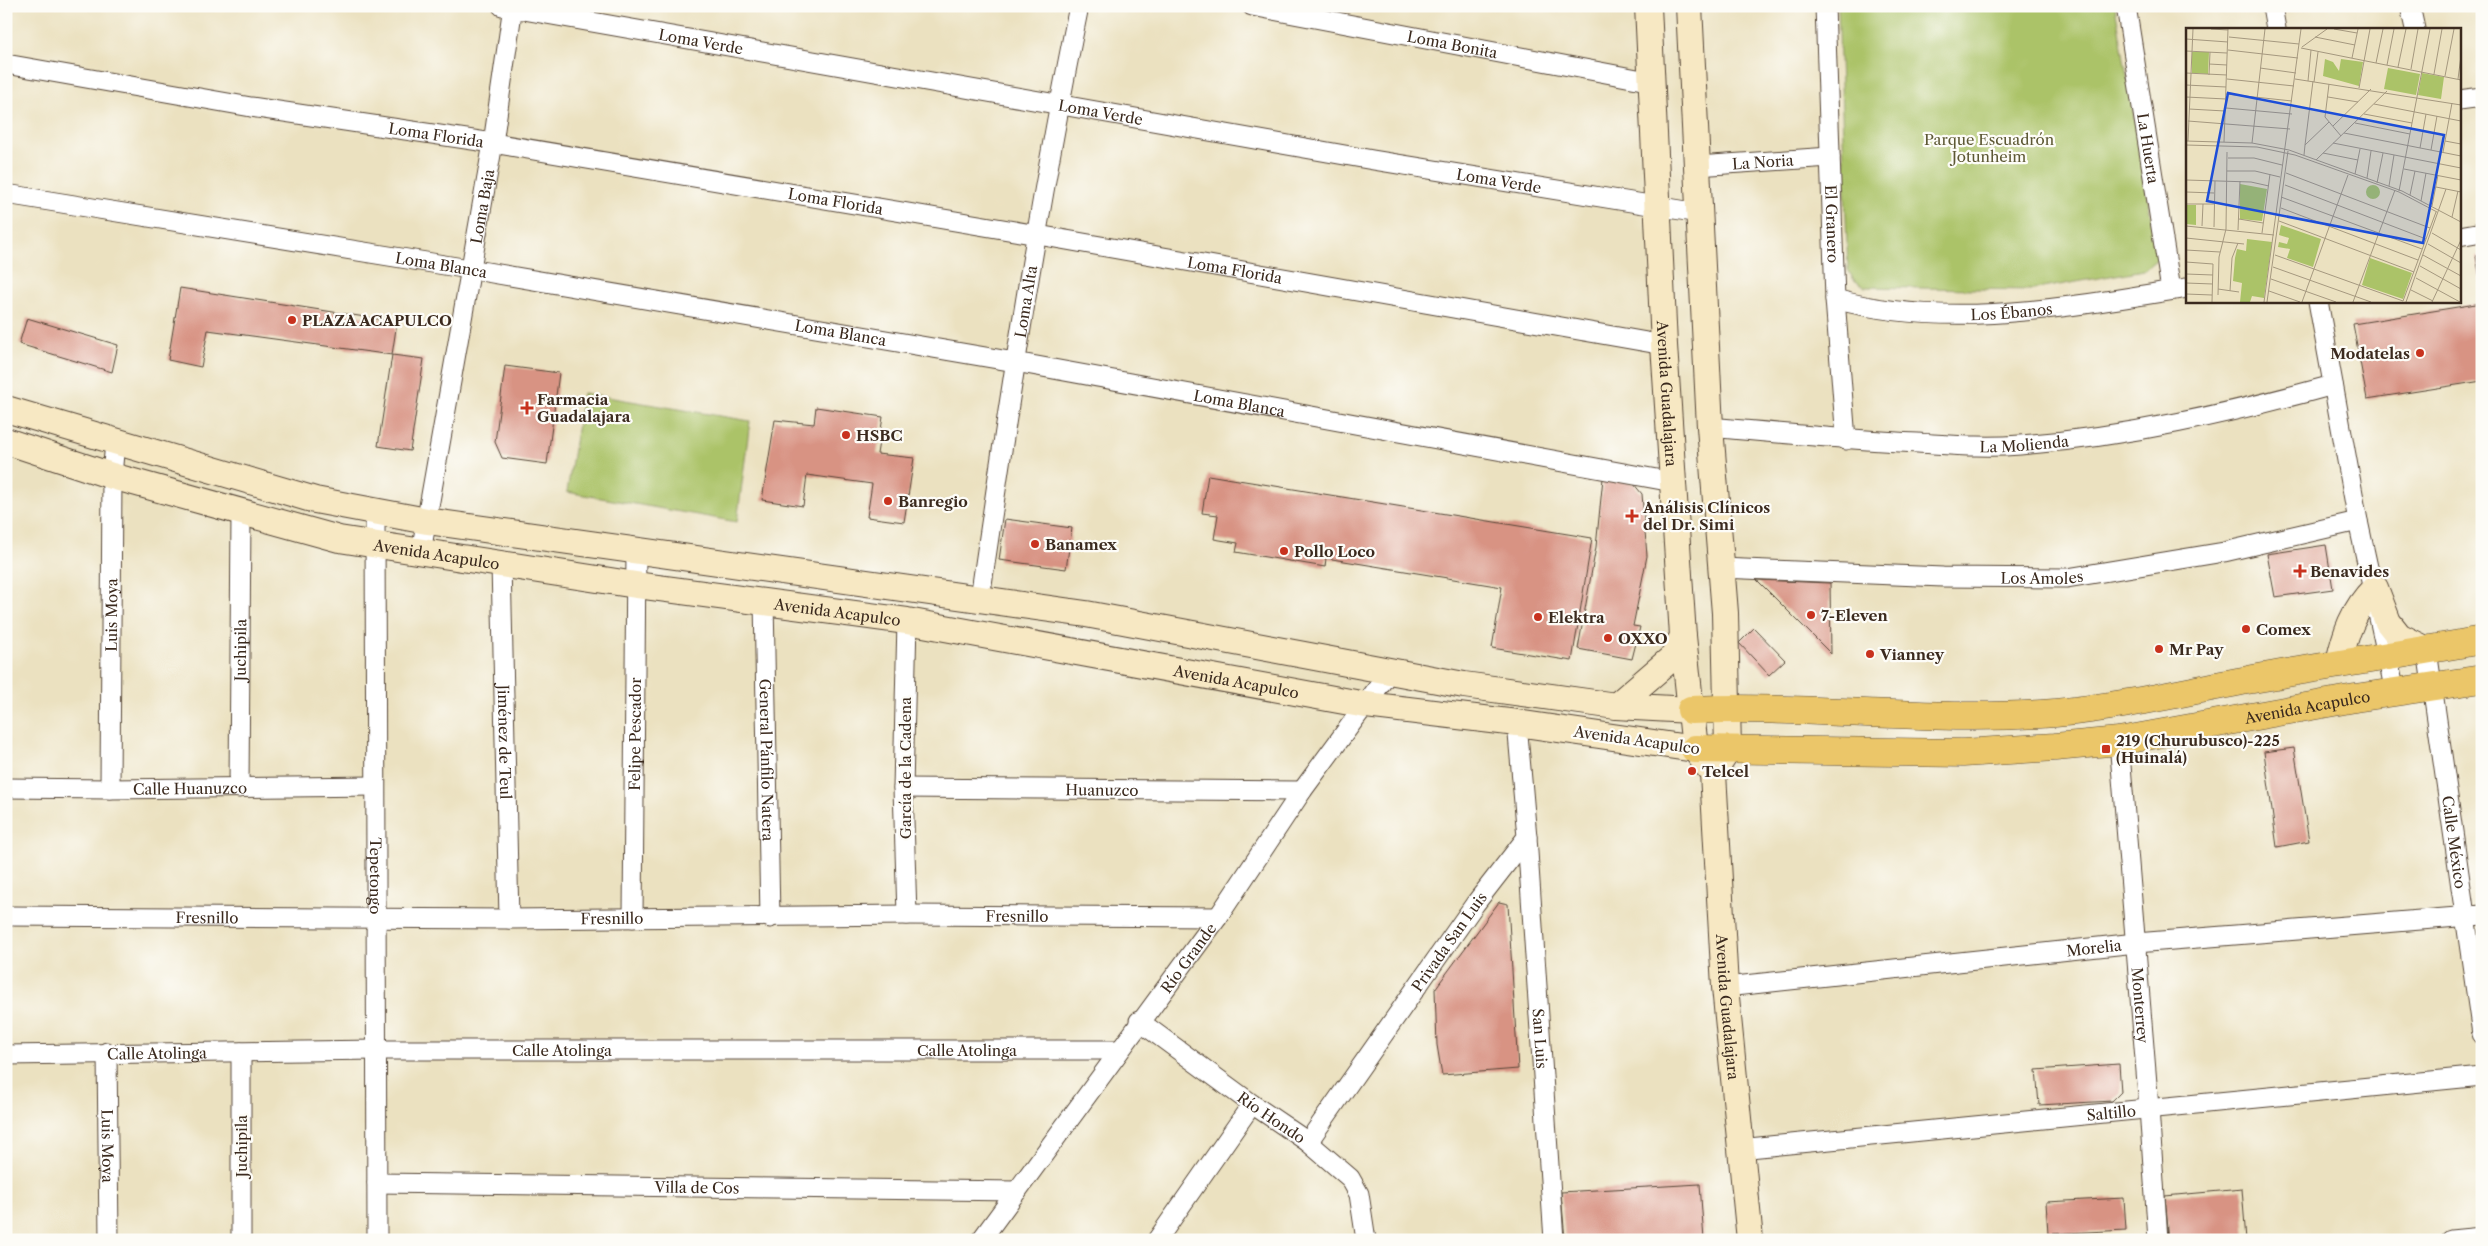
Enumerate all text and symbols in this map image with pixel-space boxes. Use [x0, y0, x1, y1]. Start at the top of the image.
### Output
street label: Loma Verde [657, 24, 745, 58]
street label: Loma Bonita [1406, 26, 1499, 62]
inset map [2186, 28, 2460, 302]
street label: Loma Verde [1057, 95, 1145, 129]
street label: La Huerta [2134, 111, 2164, 185]
street label: Loma Florida [387, 118, 485, 151]
park label: Parque Escuadrón Jotunheim [1924, 130, 2055, 166]
street label: La Noria [1731, 150, 1794, 173]
street label: Loma Verde [1455, 164, 1543, 197]
street label: Loma Baja [466, 167, 498, 245]
street label: Loma Florida [787, 183, 885, 218]
street label: El Granero [1822, 184, 1843, 263]
street label: Loma Blanca [394, 248, 489, 281]
street label: Loma Florida [1186, 252, 1284, 287]
street label: Loma Alta [1010, 264, 1041, 339]
street label: Los Ébanos [1970, 299, 2054, 324]
place label: PLAZA ACAPULCO [302, 311, 452, 330]
marker: PLAZA ACAPULCO [286, 314, 298, 326]
street label: Loma Blanca [793, 315, 888, 349]
street label: Avenida Guadalajara [1653, 319, 1681, 467]
place label: Modatelas [2330, 344, 2410, 363]
marker: Modatelas [2414, 347, 2426, 359]
street label: Loma Blanca [1192, 385, 1287, 421]
place label: Farmacia Guadalajara [537, 390, 631, 426]
marker: Farmacia Guadalajara [521, 402, 533, 414]
place label: HSBC [856, 426, 903, 445]
marker: HSBC [840, 429, 852, 441]
street label: La Molienda [1979, 431, 2070, 456]
place label: Banregio [898, 492, 968, 511]
marker: Banregio [882, 495, 894, 507]
place label: Análisis Clínicos del Dr. Simi [1642, 498, 1770, 534]
marker: Análisis Clínicos del Dr. Simi [1625, 509, 1639, 523]
street label: Avenida Acapulco [371, 535, 501, 573]
place label: Banamex [1045, 535, 1117, 554]
marker: Banamex [1029, 538, 1041, 550]
place label: Pollo Loco [1294, 542, 1375, 561]
marker: Pollo Loco [1278, 545, 1290, 557]
place label: Benavides [2310, 562, 2389, 581]
marker: Benavides [2294, 565, 2306, 577]
street label: Los Amoles [2000, 566, 2084, 588]
street label: Luis Moya [101, 578, 121, 652]
street label: Avenida Acapulco [772, 594, 902, 630]
place label: 7-Eleven [1821, 606, 1889, 625]
place label: Elektra [1548, 608, 1605, 627]
marker: 7-Eleven [1805, 609, 1817, 621]
marker: Elektra [1532, 611, 1544, 623]
street label: Juchipila [230, 619, 250, 683]
place label: Comex [2256, 620, 2311, 639]
marker: Comex [2240, 623, 2252, 635]
place label: OXXO [1618, 629, 1668, 648]
marker: OXXO [1602, 632, 1614, 644]
place label: Mr Pay [2169, 640, 2224, 659]
marker: Mr Pay [2153, 643, 2165, 655]
place label: Vianney [1879, 645, 1945, 664]
marker: Vianney [1864, 648, 1876, 660]
street label: Avenida Acapulco [1171, 660, 1301, 702]
street label: Felipe Pescador [625, 677, 644, 791]
street label: General Pánfilo Natera [756, 678, 778, 842]
street label: Jiménez de Teul [494, 682, 516, 800]
street label: Avenida Acapulco [2242, 686, 2371, 728]
street label: García de la Cadena [896, 697, 915, 839]
street label: Avenida Acapulco [1572, 722, 1701, 758]
place label: 219 (Churubusco)-225 (Huinalá) [2116, 731, 2280, 767]
marker: 219 (Churubusco)-225 (Huinalá) [2100, 743, 2112, 755]
place label: Telcel [1702, 762, 1749, 781]
marker: Telcel [1686, 765, 1698, 777]
street label: Calle Huanuzco [133, 778, 247, 798]
street label: Huanuzco [1065, 780, 1139, 799]
street label: Calle México [2438, 794, 2471, 890]
street label: Tepetongo [366, 838, 386, 914]
street label: Privada San Luis [1407, 888, 1491, 995]
street label: Fresnillo [985, 906, 1048, 925]
street label: Fresnillo [175, 908, 239, 927]
street label: Fresnillo [580, 908, 644, 928]
street label: Río Grande [1156, 919, 1220, 996]
street label: Avenida Guadalajara [1712, 932, 1744, 1081]
street label: Morelia [2065, 935, 2123, 960]
street label: Monterrey [2128, 966, 2153, 1044]
street label: San Luis [1529, 1008, 1552, 1069]
street label: Calle Atolinga [512, 1041, 612, 1060]
street label: Calle Atolinga [917, 1041, 1017, 1060]
street label: Calle Atolinga [107, 1043, 207, 1063]
street label: Río Hondo [1234, 1087, 1309, 1147]
street label: Saltillo [2086, 1101, 2137, 1124]
street label: Luis Moya [98, 1109, 118, 1183]
street label: Juchipila [232, 1115, 251, 1179]
street label: Villa de Cos [653, 1177, 740, 1197]

